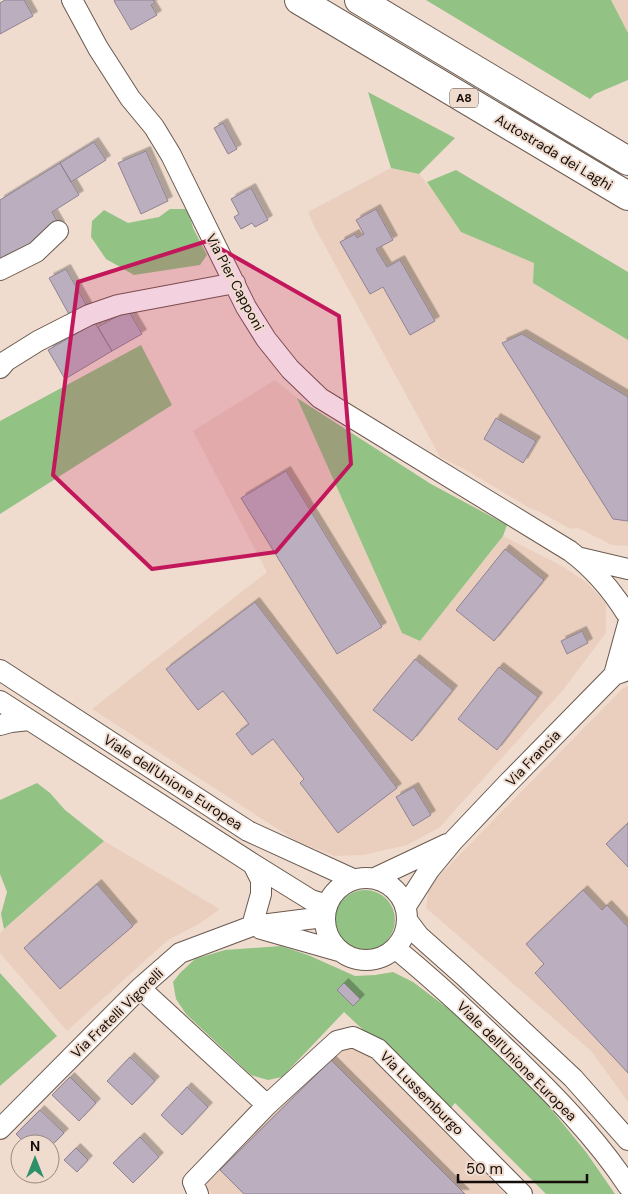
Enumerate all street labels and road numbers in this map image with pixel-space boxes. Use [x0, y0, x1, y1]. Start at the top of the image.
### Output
road number: A8 [450, 89, 478, 108]
street label: Autostrada dei Laghi [492, 110, 616, 194]
street label: Via Pier Capponi [202, 230, 268, 334]
street label: Via Francia [502, 726, 564, 790]
street label: Viale dell'Unione Europea [100, 730, 246, 834]
street label: Via Fratelli Vigorelli [67, 964, 167, 1062]
street label: Viale dell'Unione Europea [453, 997, 581, 1125]
street label: Via Lussemburgo [376, 1047, 468, 1139]

